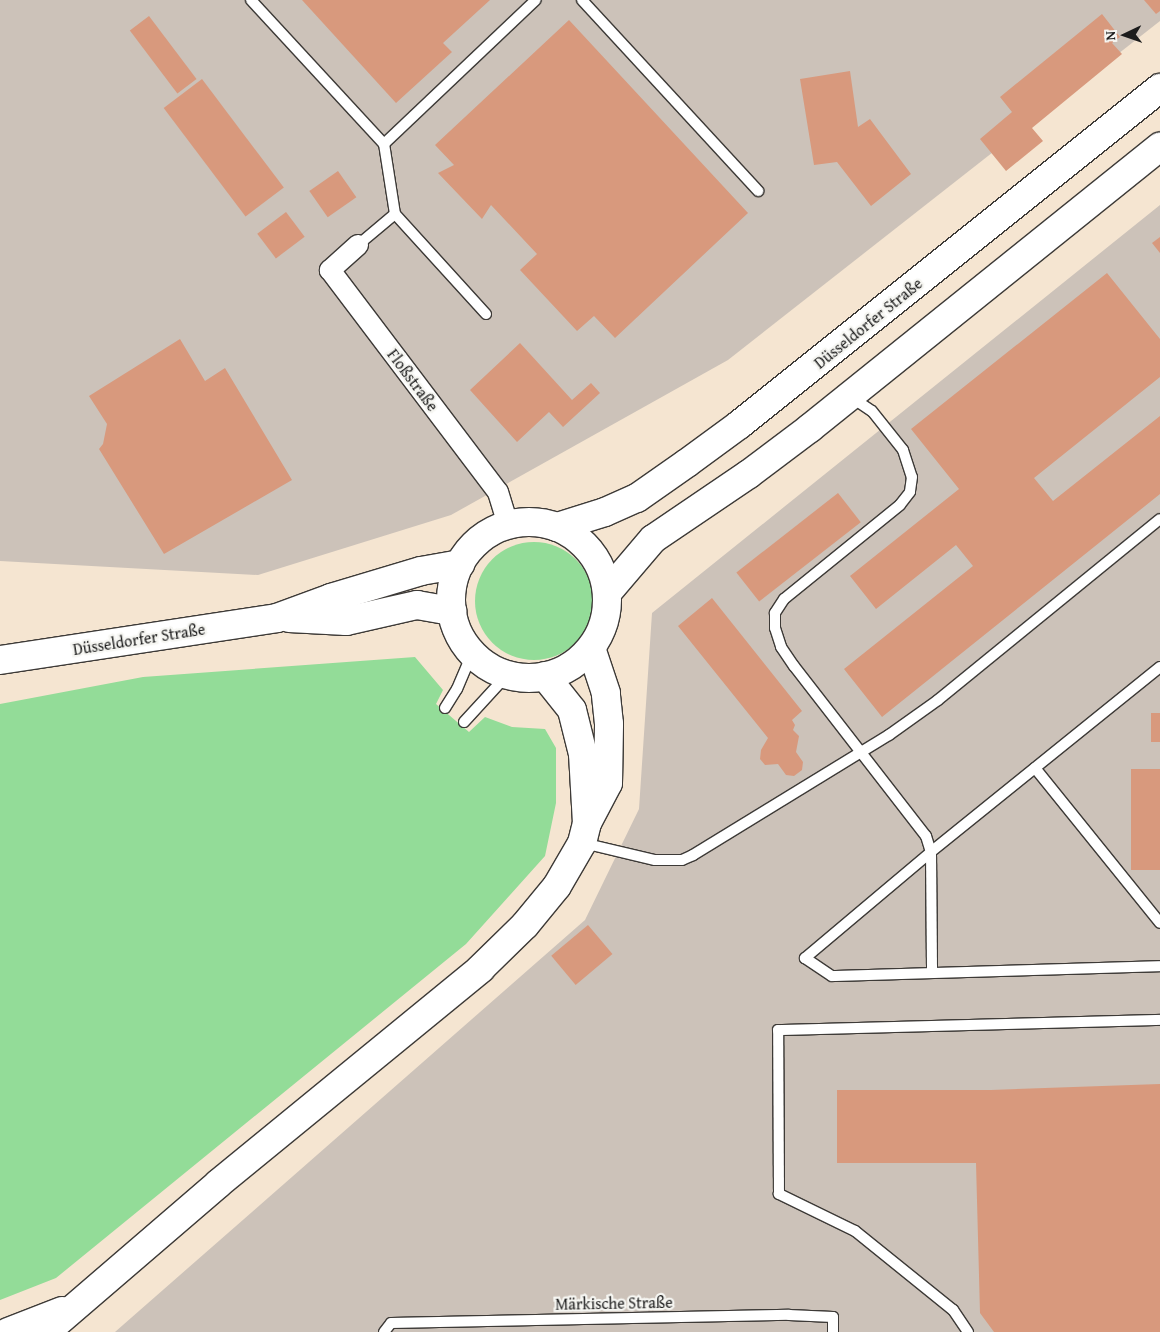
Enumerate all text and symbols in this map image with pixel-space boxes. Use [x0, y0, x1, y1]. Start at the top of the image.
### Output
north arrow [1100, 10, 1150, 60]
text: N [1100, 31, 1120, 41]
street label: Düsseldorfer Straße [810, 274, 926, 372]
street label: Floßstraße [383, 345, 443, 415]
street label: Düsseldorfer Straße [72, 619, 206, 659]
street label: Märkische Straße [555, 1292, 673, 1314]

